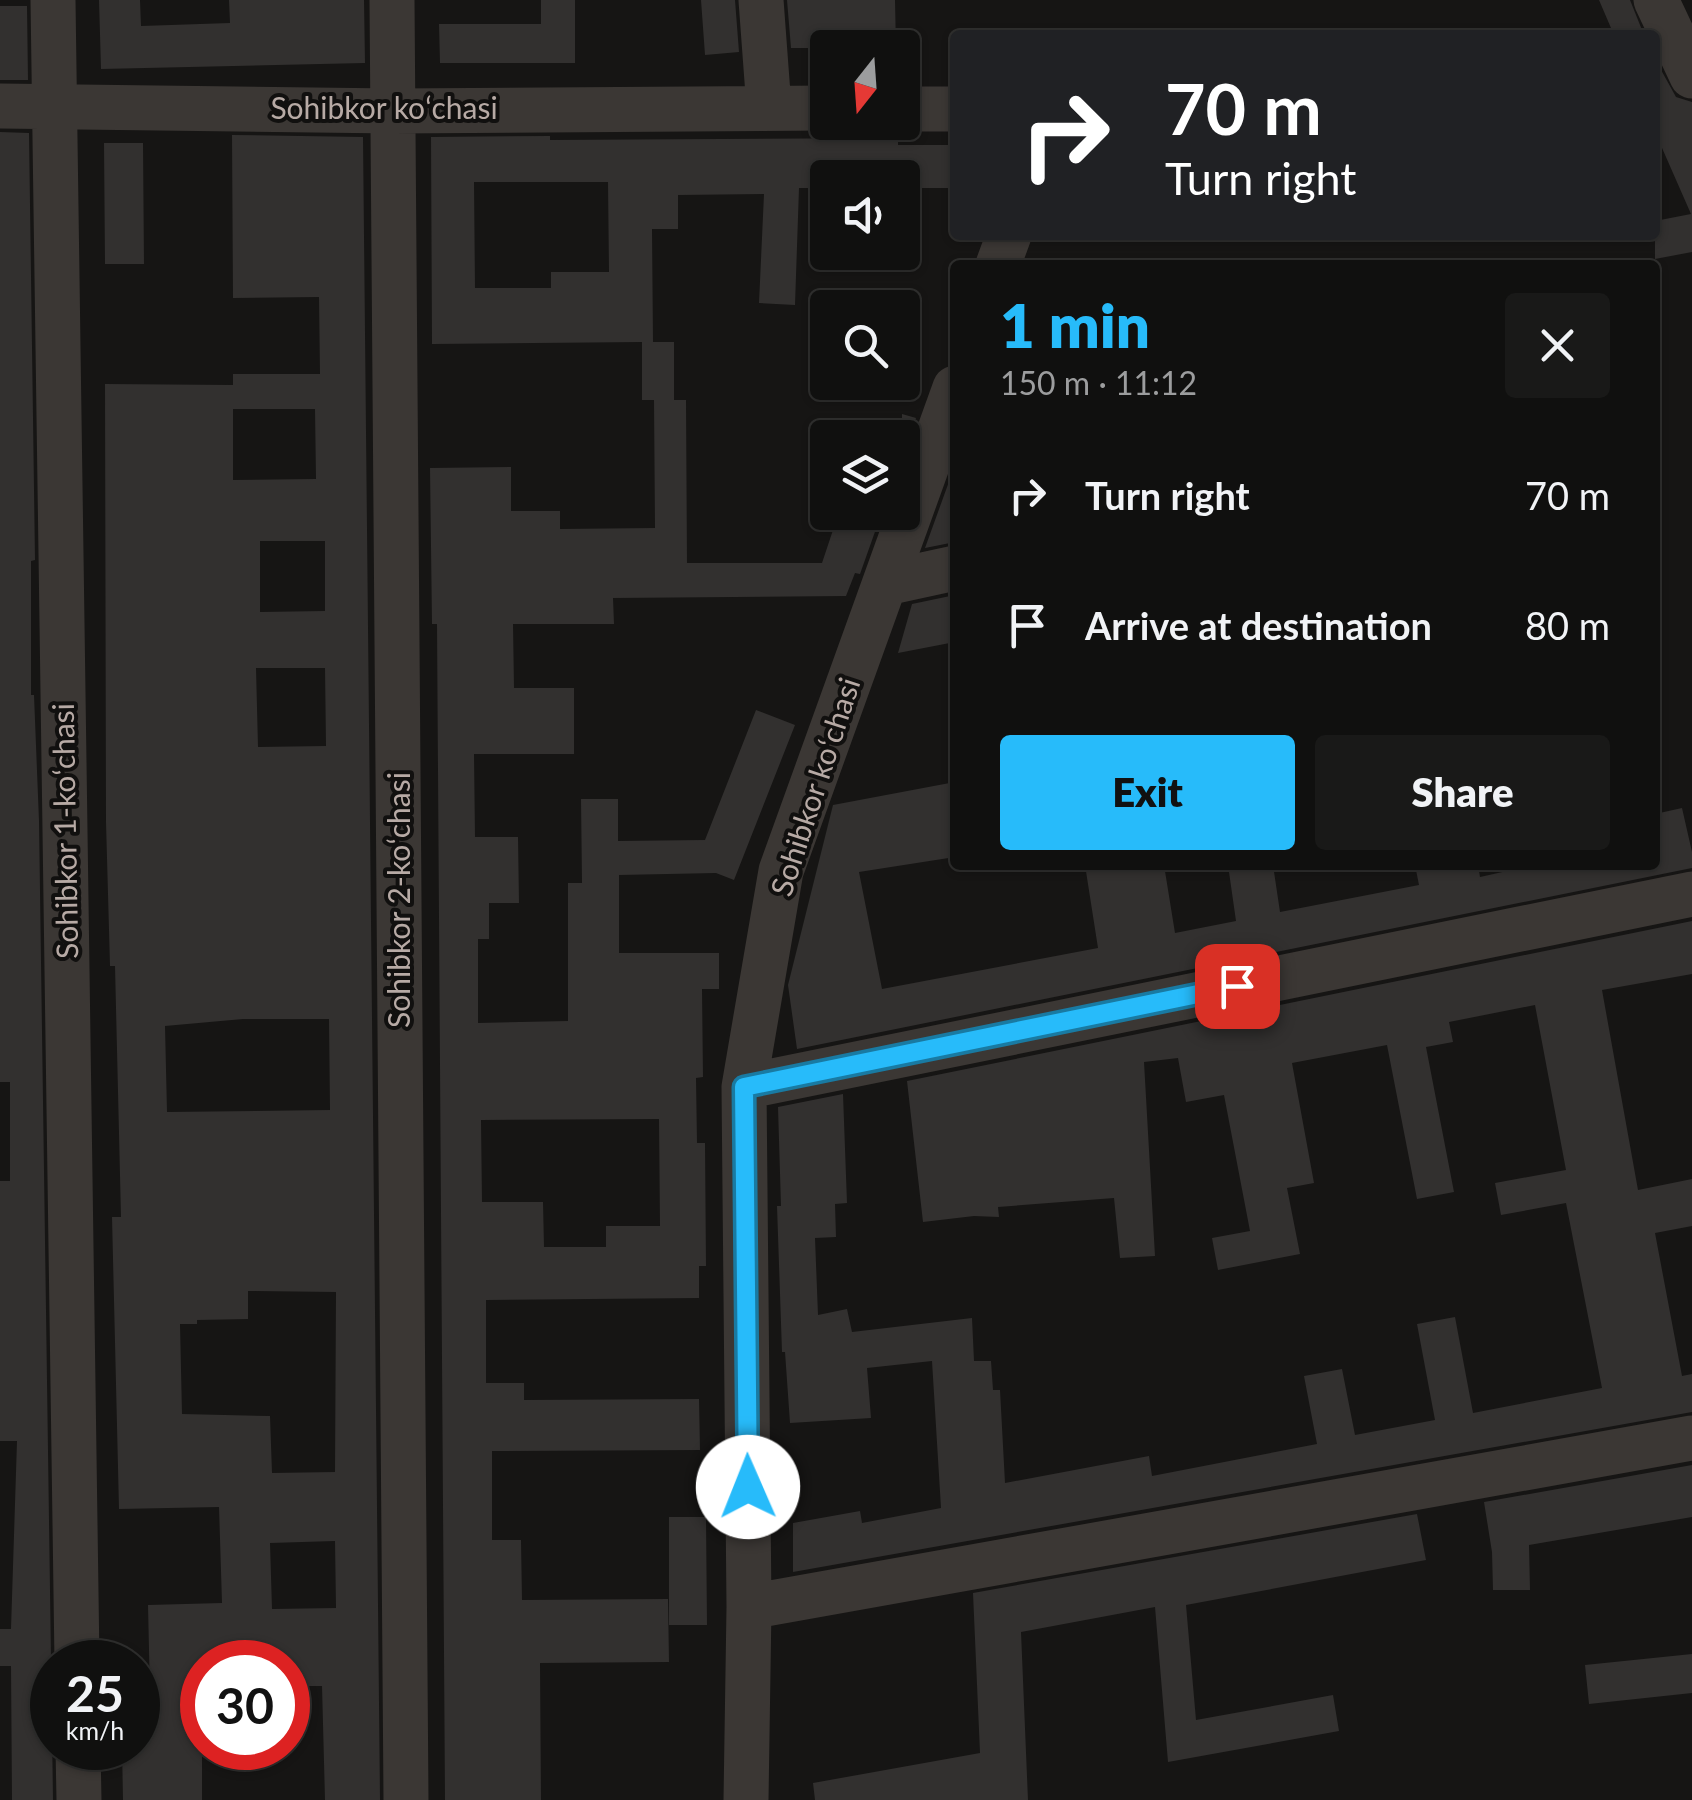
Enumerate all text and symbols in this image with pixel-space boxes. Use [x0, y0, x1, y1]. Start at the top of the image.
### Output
north arrow [810, 30, 920, 140]
map controls [810, 30, 920, 530]
text: 70 m [1165, 66, 1322, 150]
icon: right [1000, 70, 1130, 200]
street label: Sohibkor koʻchasi [270, 89, 498, 125]
text: Turn right [1165, 151, 1356, 205]
button: sound [810, 160, 920, 270]
text: 1 min [1000, 289, 1150, 361]
button: search [810, 290, 920, 400]
button: close [1505, 293, 1610, 398]
text: 150 m · 11:12 [1000, 363, 1197, 402]
button: layers [810, 420, 920, 530]
icon: right [1000, 468, 1055, 523]
text: Turn right [1085, 472, 1250, 518]
text: 70 m [1525, 472, 1610, 518]
icon: arrive [1000, 598, 1055, 653]
text: Arrive at destination [1085, 602, 1432, 648]
text: 80 m [1525, 602, 1610, 648]
street label: Sohibkor koʻchasi [762, 673, 866, 900]
street label: Sohibkor 1-koʻchasi [44, 703, 84, 959]
button: Exit [1000, 735, 1295, 850]
button: Share [1315, 735, 1610, 850]
street label: Sohibkor 2-koʻchasi [380, 772, 416, 1028]
pin [1195, 944, 1280, 1029]
icon: arrive [1210, 959, 1265, 1014]
position arrow [696, 1435, 800, 1539]
speed limit sign: 30 [180, 1640, 310, 1770]
text: 25 [66, 1663, 124, 1723]
text: km/h [66, 1715, 124, 1745]

